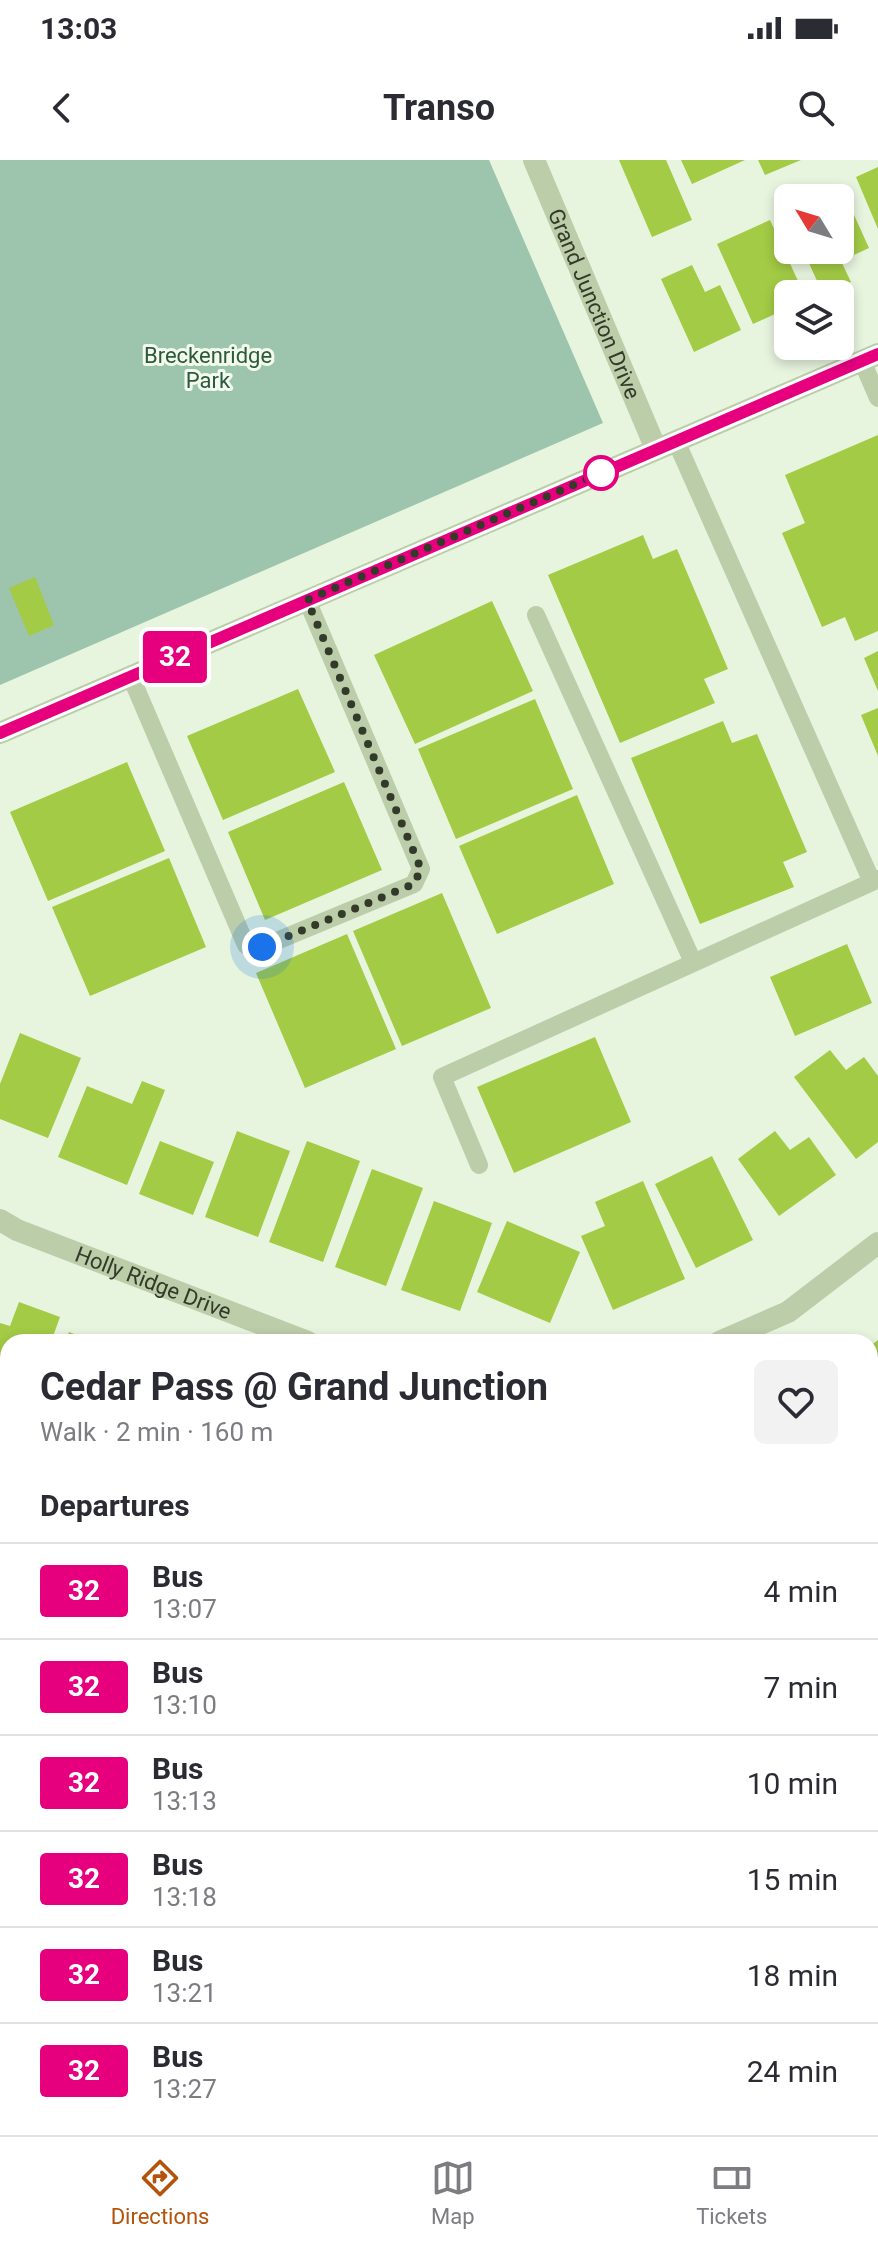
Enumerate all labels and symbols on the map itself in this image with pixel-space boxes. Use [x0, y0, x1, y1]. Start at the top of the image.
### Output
north arrow [774, 184, 854, 264]
street label: Grand Junction Drive [543, 205, 645, 403]
park label: Breckenridge Park [144, 343, 272, 393]
unlabelled marker [584, 456, 618, 490]
line badge: 32 [139, 631, 211, 683]
your location [242, 927, 282, 967]
street label: Holly Ridge Drive [72, 1242, 235, 1324]

